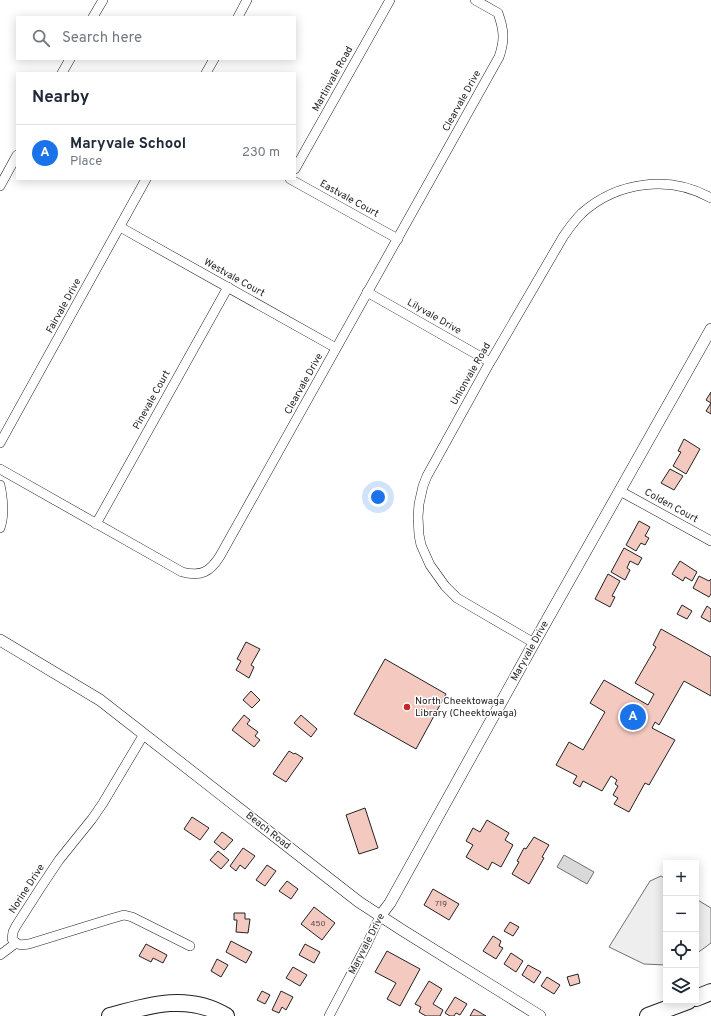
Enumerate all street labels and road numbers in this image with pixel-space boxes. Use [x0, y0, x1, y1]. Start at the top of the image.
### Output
street label: Martinvale Road [310, 44, 356, 114]
street label: Clearvale Drive [440, 68, 484, 134]
street label: Eastvale Court [317, 177, 381, 221]
street label: Westvale Court [201, 256, 267, 300]
street label: Fairvale Drive [44, 276, 84, 336]
street label: Lilyvale Drive [405, 296, 463, 338]
street label: Unionvale Road [448, 340, 494, 408]
street label: Clearvale Drive [282, 351, 326, 417]
street label: Pinevale Court [130, 368, 174, 432]
street label: Colden Court [642, 486, 700, 526]
street label: Maryvale Drive [508, 619, 552, 683]
street label: Beach Road [243, 809, 293, 853]
street label: Norine Drive [6, 862, 48, 916]
street label: Maryvale Drive [346, 911, 388, 977]

